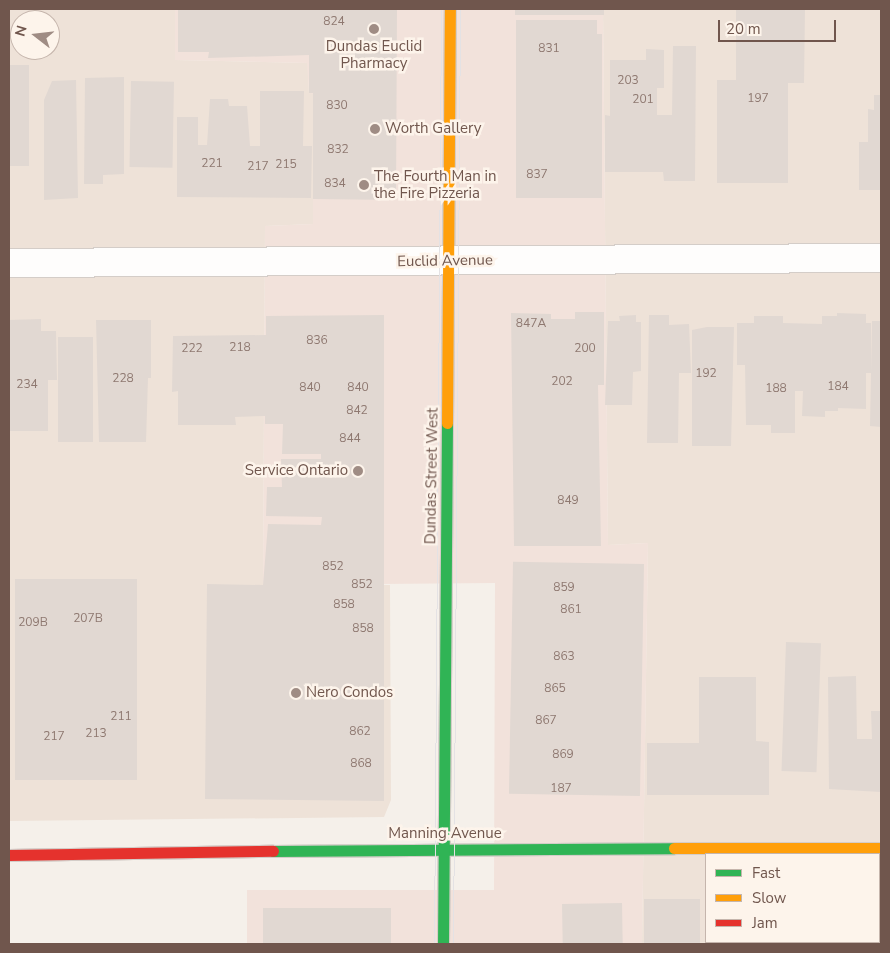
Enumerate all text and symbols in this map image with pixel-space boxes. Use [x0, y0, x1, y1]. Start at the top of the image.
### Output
north arrow [10, 10, 60, 60]
scale bar [720, 10, 838, 42]
house number: 824 [323, 15, 345, 29]
text: 20 m [726, 19, 761, 39]
text: N [10, 23, 32, 39]
marker: Dundas Euclid Pharmacy [368, 23, 380, 35]
place label: Dundas Euclid Pharmacy [326, 37, 422, 72]
house number: 831 [538, 42, 560, 56]
house number: 203 [617, 74, 639, 88]
house number: 197 [747, 92, 769, 106]
house number: 201 [632, 93, 654, 107]
house number: 830 [326, 99, 348, 113]
place label: Worth Gallery [385, 120, 482, 138]
marker: Worth Gallery [369, 123, 381, 135]
house number: 832 [327, 143, 349, 157]
house number: 221 [201, 157, 223, 171]
house number: 215 [275, 158, 297, 172]
house number: 217 [247, 160, 269, 174]
place label: The Fourth Man in the Fire Pizzeria [374, 167, 497, 202]
house number: 837 [526, 168, 548, 182]
house number: 834 [324, 177, 346, 191]
marker: The Fourth Man in the Fire Pizzeria [358, 179, 370, 191]
street label: Euclid Avenue [397, 251, 493, 271]
house number: 847A [516, 317, 546, 331]
house number: 836 [306, 334, 328, 348]
house number: 218 [229, 341, 251, 355]
house number: 222 [181, 342, 203, 356]
house number: 200 [574, 342, 596, 356]
house number: 192 [695, 367, 717, 381]
house number: 228 [112, 372, 134, 386]
house number: 202 [551, 375, 573, 389]
house number: 234 [16, 378, 38, 392]
house number: 184 [827, 380, 849, 394]
house number: 840 [299, 381, 321, 395]
house number: 840 [347, 381, 369, 395]
house number: 188 [765, 382, 787, 396]
house number: 842 [346, 404, 368, 418]
street label: Dundas Street West [422, 408, 442, 544]
house number: 844 [339, 432, 361, 446]
place label: Service Ontario [245, 462, 348, 480]
marker: Service Ontario [352, 465, 364, 477]
house number: 849 [557, 494, 579, 508]
house number: 852 [322, 560, 344, 574]
house number: 852 [351, 578, 373, 592]
house number: 859 [553, 581, 575, 595]
house number: 858 [333, 598, 355, 612]
house number: 861 [560, 603, 582, 617]
house number: 207B [73, 612, 103, 626]
house number: 209B [18, 616, 48, 630]
house number: 858 [352, 622, 374, 636]
house number: 863 [553, 650, 575, 664]
house number: 865 [544, 682, 566, 696]
place label: Nero Condos [306, 684, 393, 702]
marker: Nero Condos [290, 687, 302, 699]
house number: 211 [110, 710, 132, 724]
house number: 867 [535, 714, 557, 728]
house number: 862 [349, 725, 371, 739]
house number: 213 [85, 727, 107, 741]
house number: 217 [43, 730, 65, 744]
house number: 869 [552, 748, 574, 762]
house number: 868 [350, 757, 372, 771]
house number: 187 [550, 782, 572, 796]
street label: Manning Avenue [388, 825, 502, 843]
legend [705, 853, 880, 943]
text: Fast [752, 863, 780, 883]
text: Slow [752, 888, 786, 908]
text: Jam [752, 913, 778, 933]

